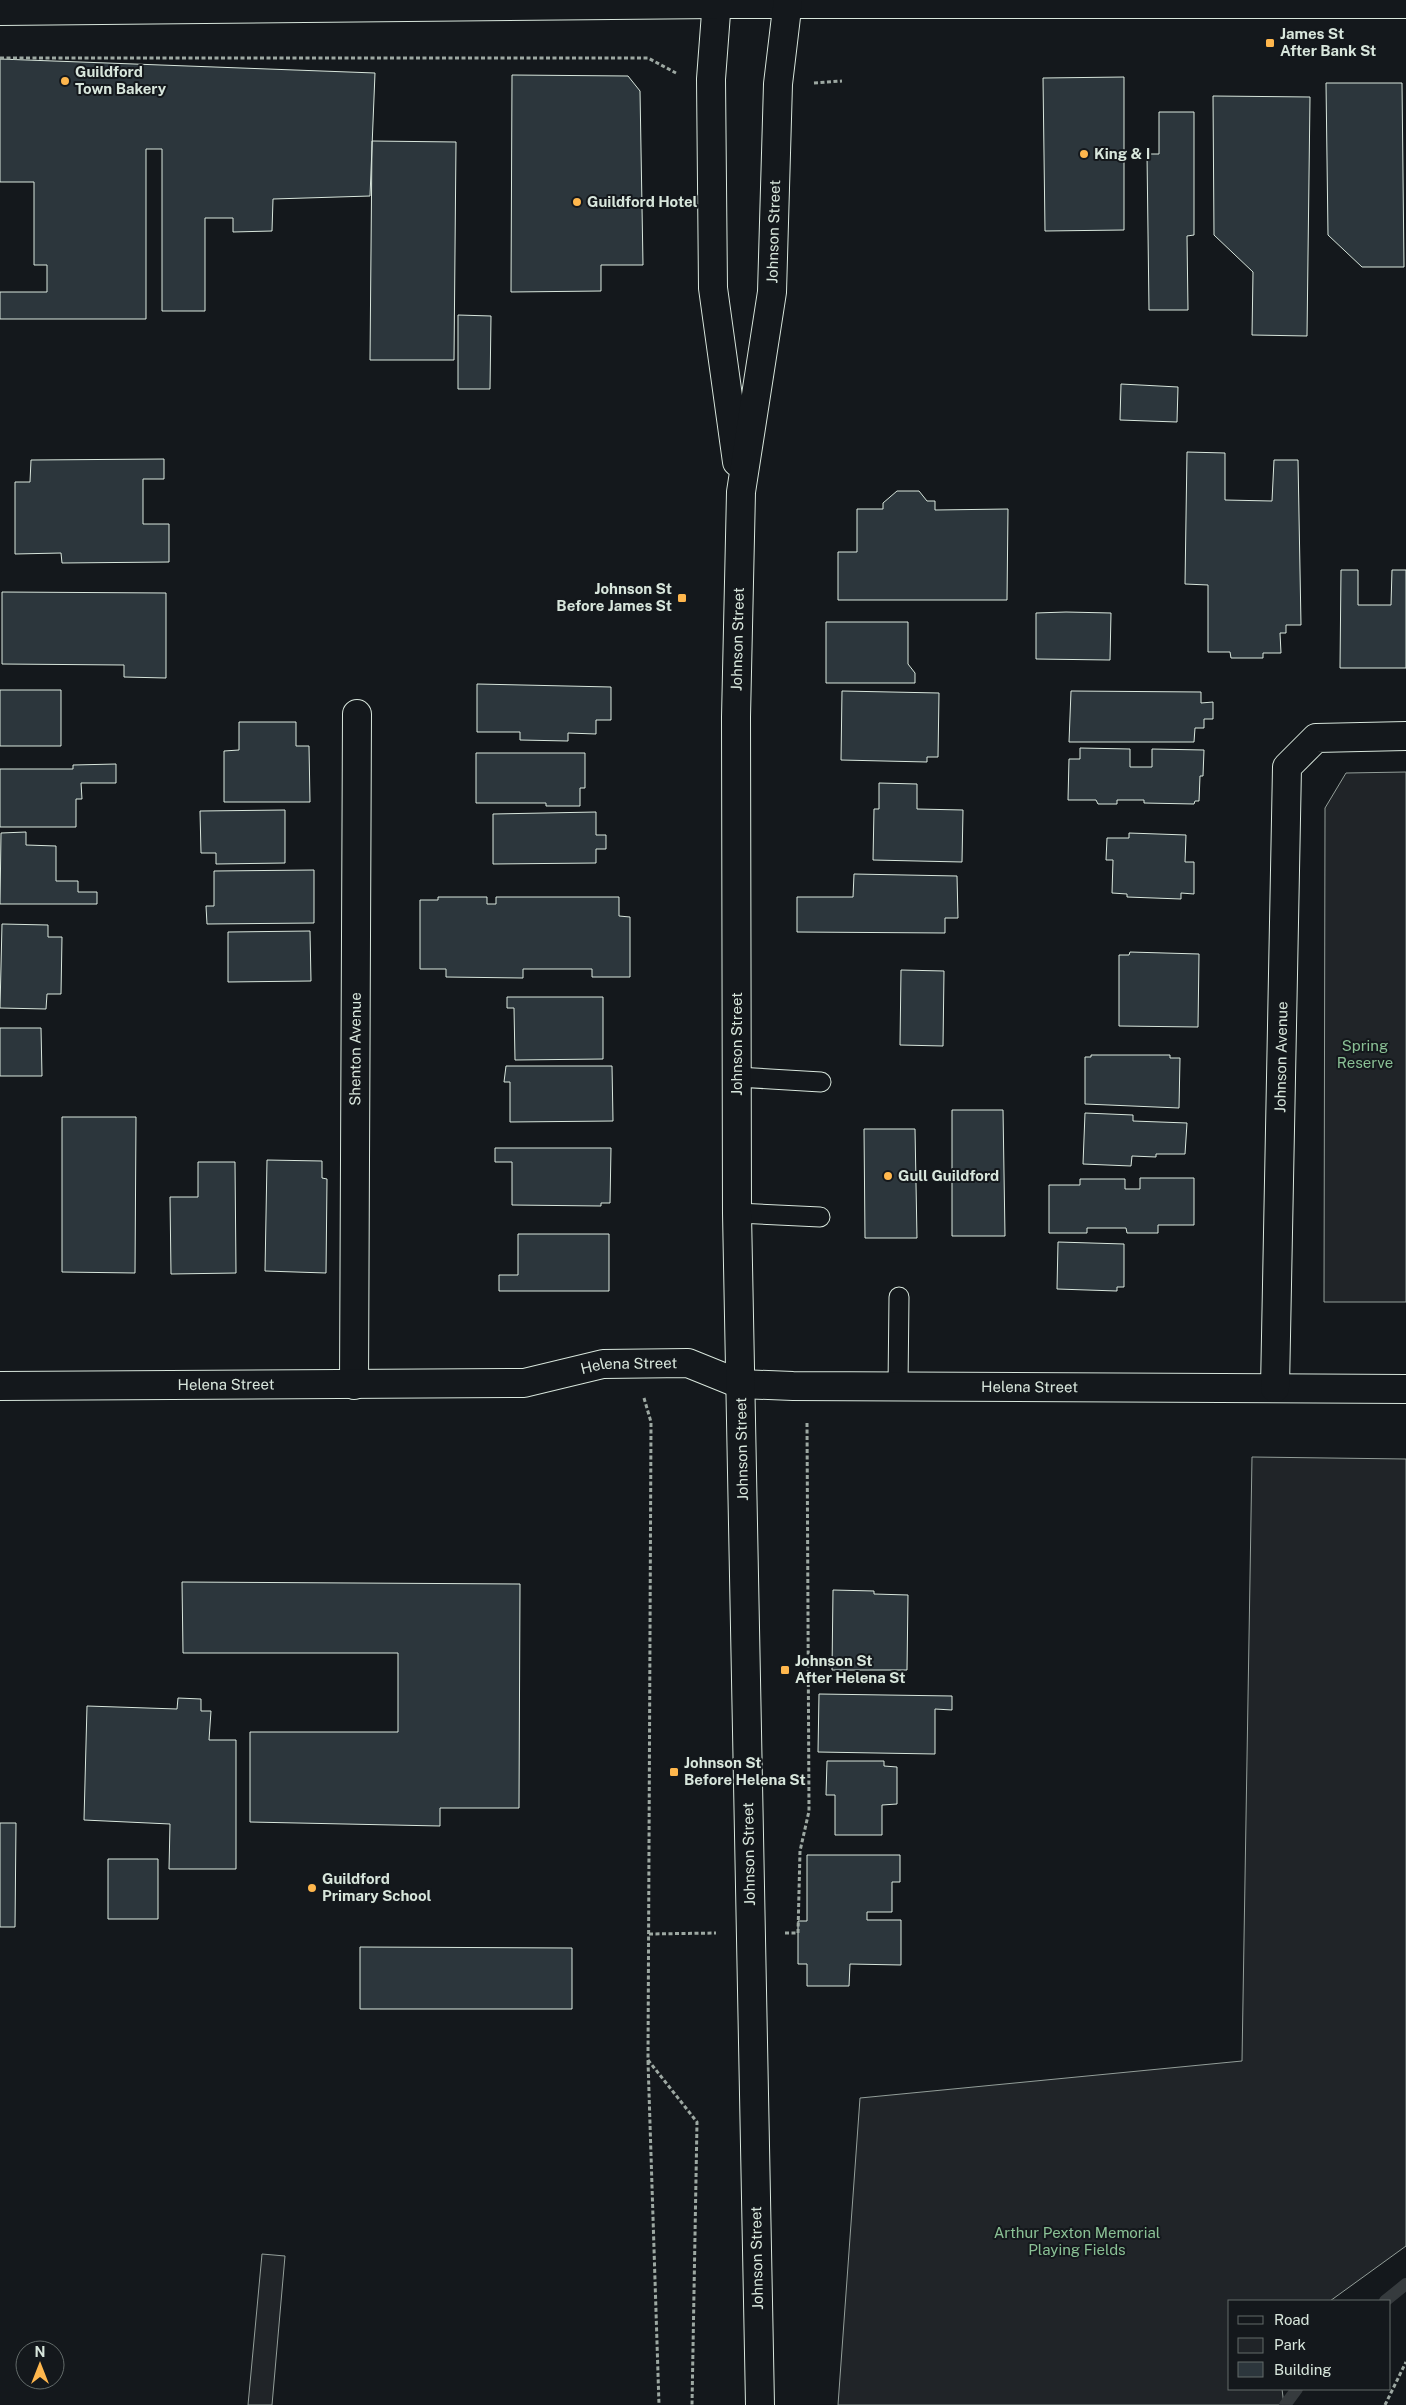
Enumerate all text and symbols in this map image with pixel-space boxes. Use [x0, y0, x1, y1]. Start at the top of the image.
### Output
place label: James St After Bank St [1280, 25, 1376, 59]
marker: James St After Bank St [1264, 37, 1276, 49]
place label: Guildford Town Bakery [75, 63, 167, 97]
marker: Guildford Town Bakery [59, 75, 71, 87]
place label: King & I [1094, 145, 1150, 162]
marker: King & I [1078, 148, 1090, 160]
street label: Johnson Street [763, 179, 783, 284]
place label: Guildford Hotel [587, 193, 698, 210]
marker: Guildford Hotel [571, 196, 583, 208]
place label: Johnson St Before James St [556, 580, 672, 614]
street label: Johnson Street [728, 587, 747, 691]
marker: Johnson St Before James St [676, 592, 688, 604]
street label: Shenton Avenue [346, 992, 364, 1106]
street label: Johnson Street [728, 992, 745, 1096]
street label: Johnson Avenue [1271, 1001, 1290, 1113]
park label: Spring Reserve [1337, 1037, 1393, 1071]
place label: Gull Guildford [898, 1167, 999, 1184]
marker: Gull Guildford [882, 1170, 894, 1182]
street label: Helena Street [579, 1354, 677, 1377]
street label: Helena Street [177, 1375, 275, 1393]
street label: Helena Street [981, 1378, 1078, 1395]
street label: Johnson Street [732, 1397, 751, 1501]
place label: Johnson St After Helena St [795, 1652, 905, 1686]
marker: Johnson St After Helena St [779, 1664, 791, 1676]
place label: Johnson St Before Helena St [684, 1754, 806, 1788]
marker: Johnson St Before Helena St [668, 1766, 680, 1778]
street label: Johnson Street [739, 1802, 758, 1906]
place label: Guildford Primary School [322, 1870, 432, 1904]
marker: Guildford Primary School [306, 1882, 318, 1894]
street label: Johnson Street [747, 2206, 766, 2310]
park label: Arthur Pexton Memorial Playing Fields [994, 2224, 1160, 2258]
legend [1228, 2300, 1391, 2390]
text: Road [1274, 2311, 1310, 2328]
text: Park [1274, 2336, 1306, 2353]
north arrow [15, 2340, 65, 2390]
text: N [35, 2344, 45, 2360]
text: Building [1274, 2361, 1332, 2378]

